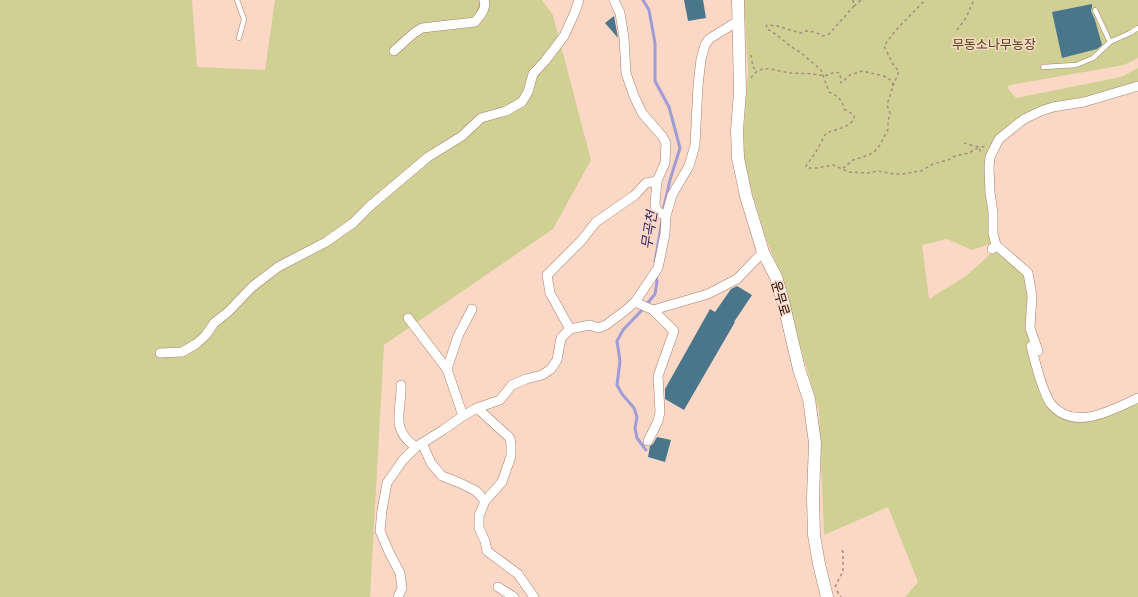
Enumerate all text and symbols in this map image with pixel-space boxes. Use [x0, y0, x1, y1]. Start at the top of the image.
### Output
park label: 무동소나무농장 [952, 36, 1036, 52]
water label: 무곡천 [637, 208, 660, 250]
street label: 운무로 [768, 279, 794, 317]

